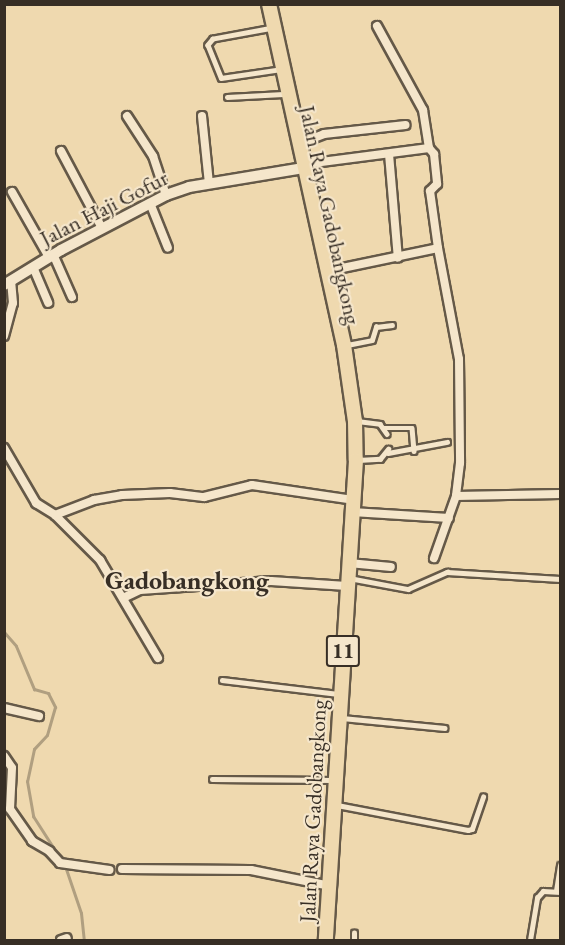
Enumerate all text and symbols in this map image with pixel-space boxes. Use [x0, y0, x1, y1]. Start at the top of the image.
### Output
street label: Jalan Raya Gadobangkong [294, 103, 366, 327]
street label: Jalan Haji Gofur [35, 164, 173, 252]
district label: Gadobangkong [105, 565, 269, 597]
road number: 11 [325, 633, 361, 669]
street label: Jalan Raya Gadobangkong [294, 699, 332, 923]

